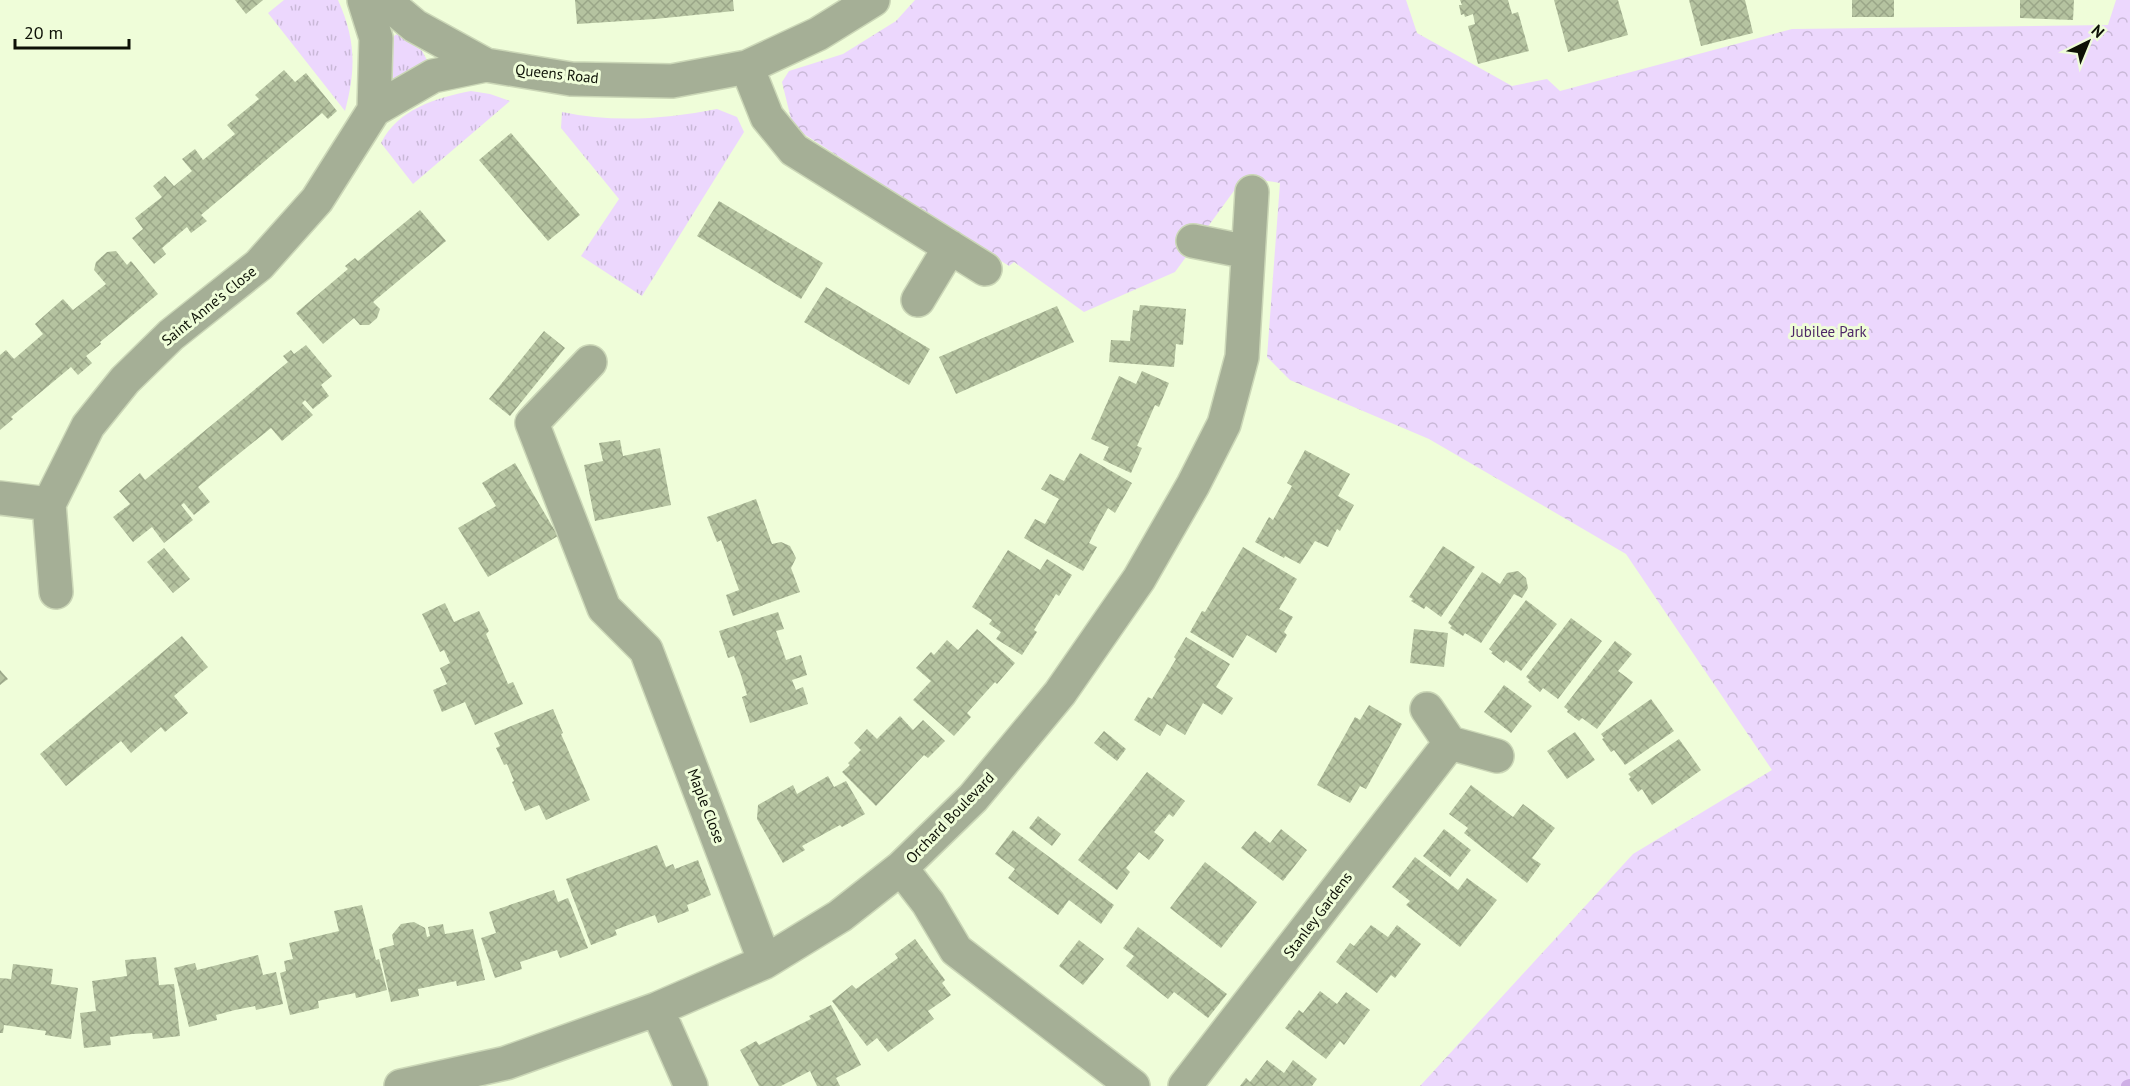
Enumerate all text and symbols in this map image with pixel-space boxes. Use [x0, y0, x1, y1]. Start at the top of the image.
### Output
scale bar [15, 12, 129, 50]
north arrow [2058, 12, 2118, 72]
text: N [2088, 20, 2109, 42]
text: 20 m [24, 21, 63, 44]
street label: Queens Road [514, 60, 600, 87]
street label: Saint Anne's Close [157, 262, 260, 350]
park label: Jubilee Park [1790, 322, 1868, 341]
street label: Maple Close [684, 766, 729, 846]
street label: Orchard Boulevard [901, 768, 998, 867]
street label: Stanley Gardens [1279, 868, 1356, 961]

